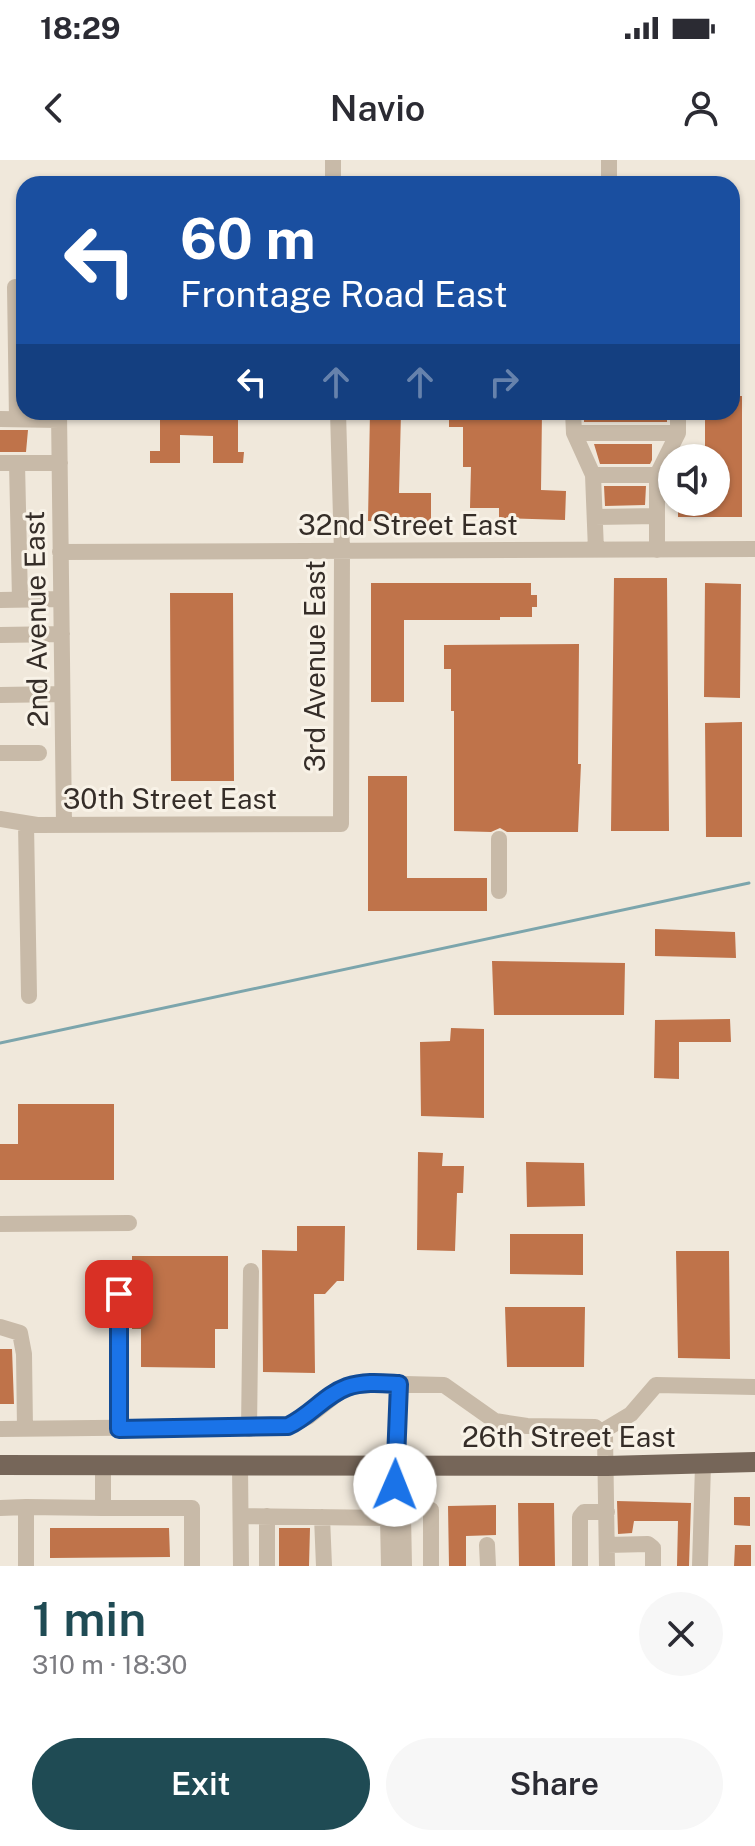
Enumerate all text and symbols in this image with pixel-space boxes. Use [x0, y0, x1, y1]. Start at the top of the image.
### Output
text: 18:29 [40, 10, 120, 46]
icon: back [32, 86, 76, 130]
icon: person [679, 86, 723, 130]
text: Navio [330, 87, 425, 129]
text: 60 m [180, 206, 316, 272]
icon: left [48, 208, 152, 312]
text: Frontage Road East [180, 273, 508, 315]
icon: left [230, 360, 274, 404]
icon: ahead [314, 360, 358, 404]
icon: ahead [398, 360, 442, 404]
icon: right [482, 360, 526, 404]
map controls [658, 444, 730, 516]
button: sound [658, 444, 730, 516]
street label: 32nd Street East [298, 508, 518, 541]
street label: 2nd Avenue East [17, 511, 54, 727]
street label: 3rd Avenue East [298, 560, 331, 772]
street label: 30th Street East [63, 782, 277, 815]
pin [85, 1260, 153, 1328]
icon: arrive [97, 1272, 141, 1316]
street label: 26th Street East [462, 1420, 676, 1453]
position arrow [353, 1443, 437, 1527]
text: 1 min [32, 1590, 146, 1647]
button: close [639, 1592, 723, 1676]
text: 310 m · 18:30 [32, 1649, 188, 1680]
button: Exit [32, 1738, 370, 1830]
button: Share [386, 1738, 723, 1830]

